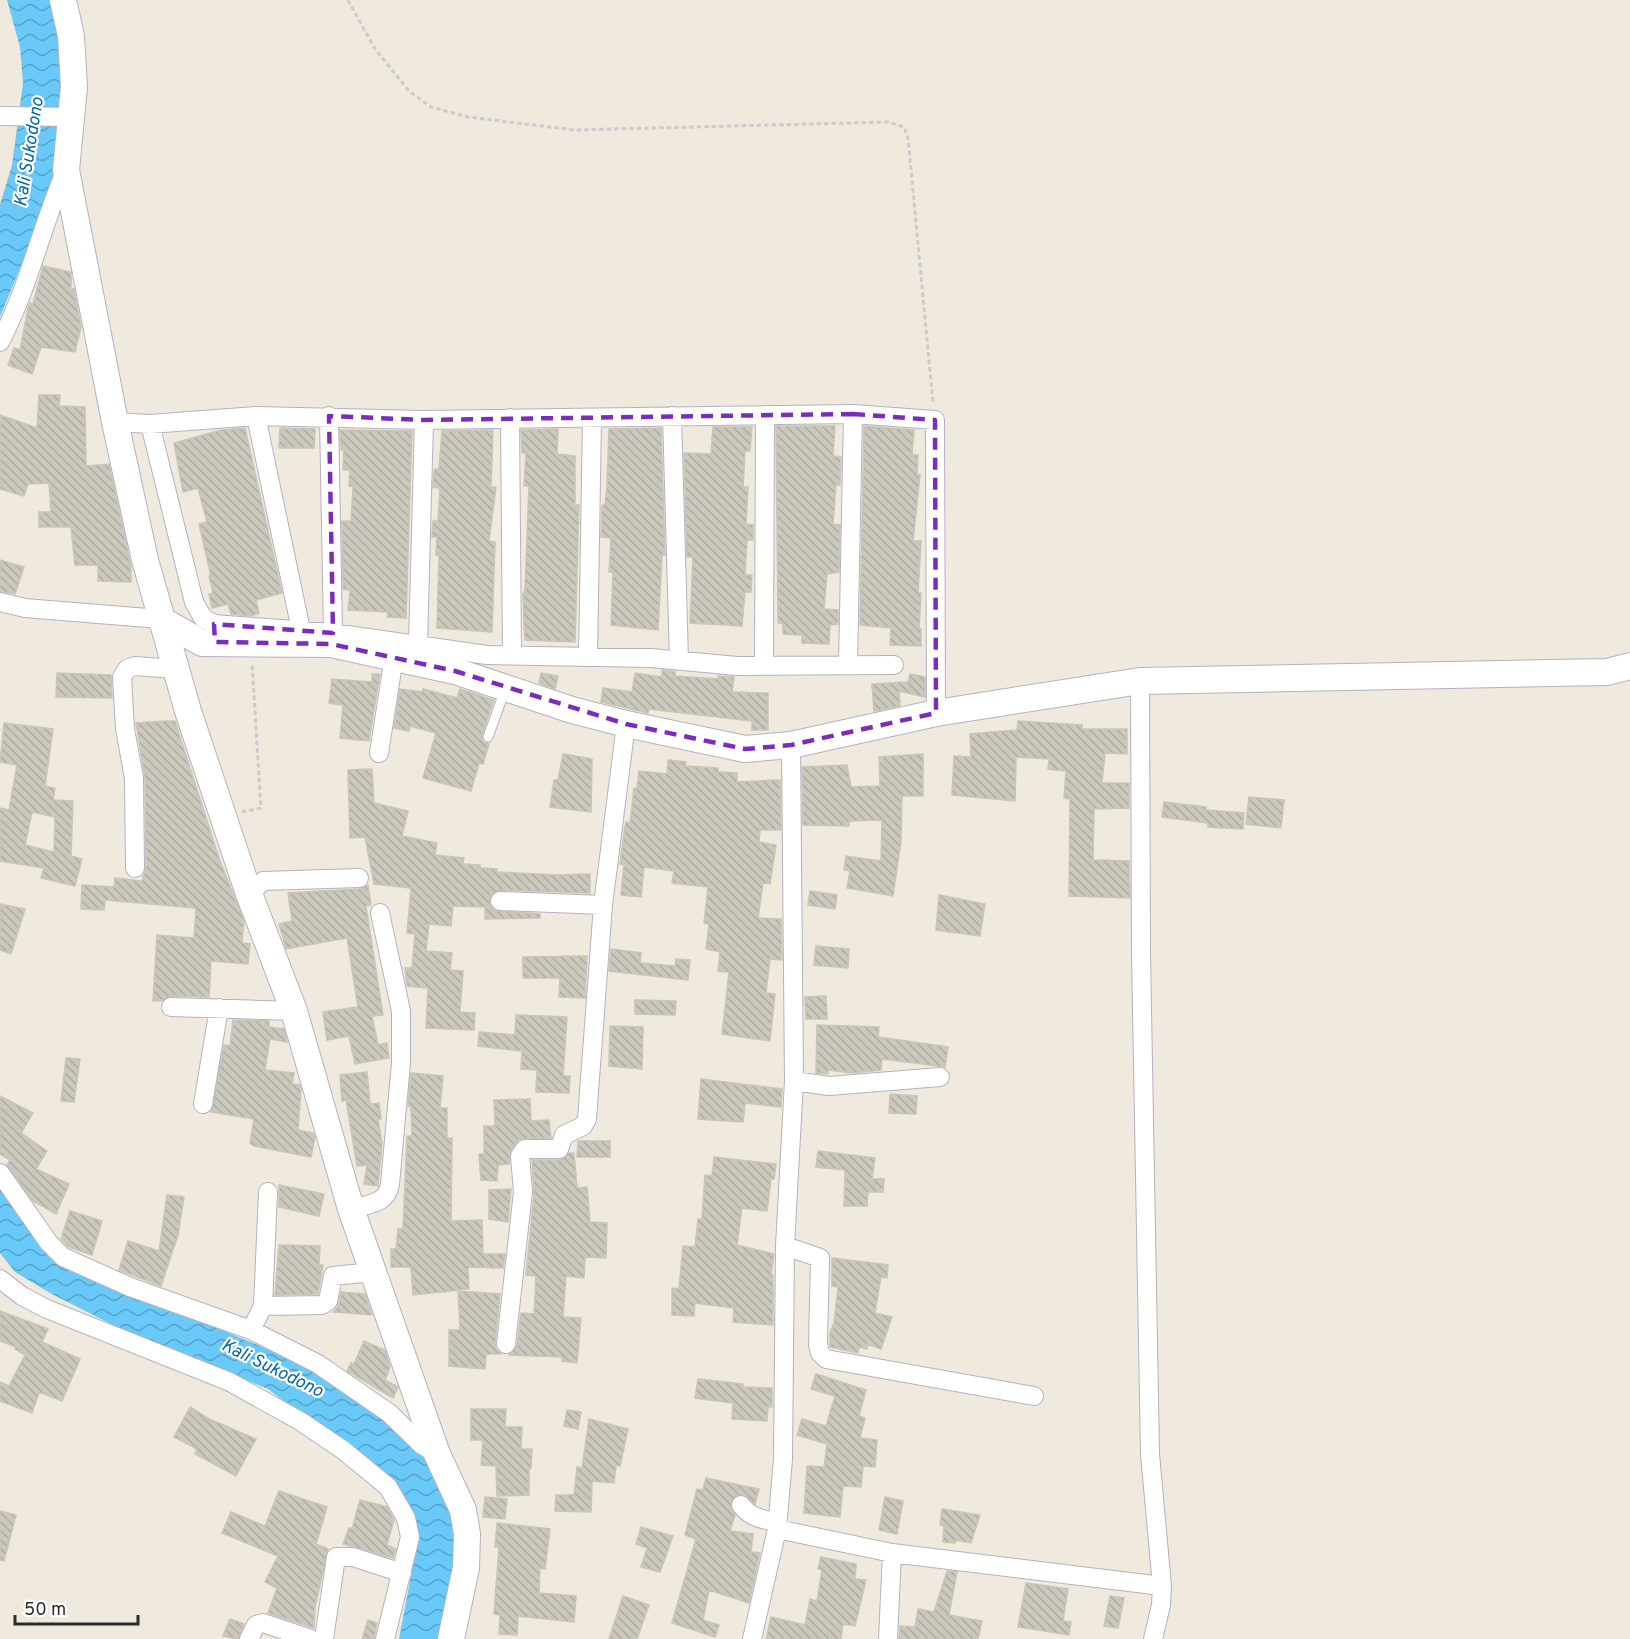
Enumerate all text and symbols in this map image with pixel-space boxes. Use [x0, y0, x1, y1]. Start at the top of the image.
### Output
water label: Kali Sukodono [10, 95, 50, 208]
water label: Kali Sukodono [217, 1334, 327, 1404]
scale bar [15, 1588, 138, 1626]
text: 50 m [24, 1599, 66, 1622]

